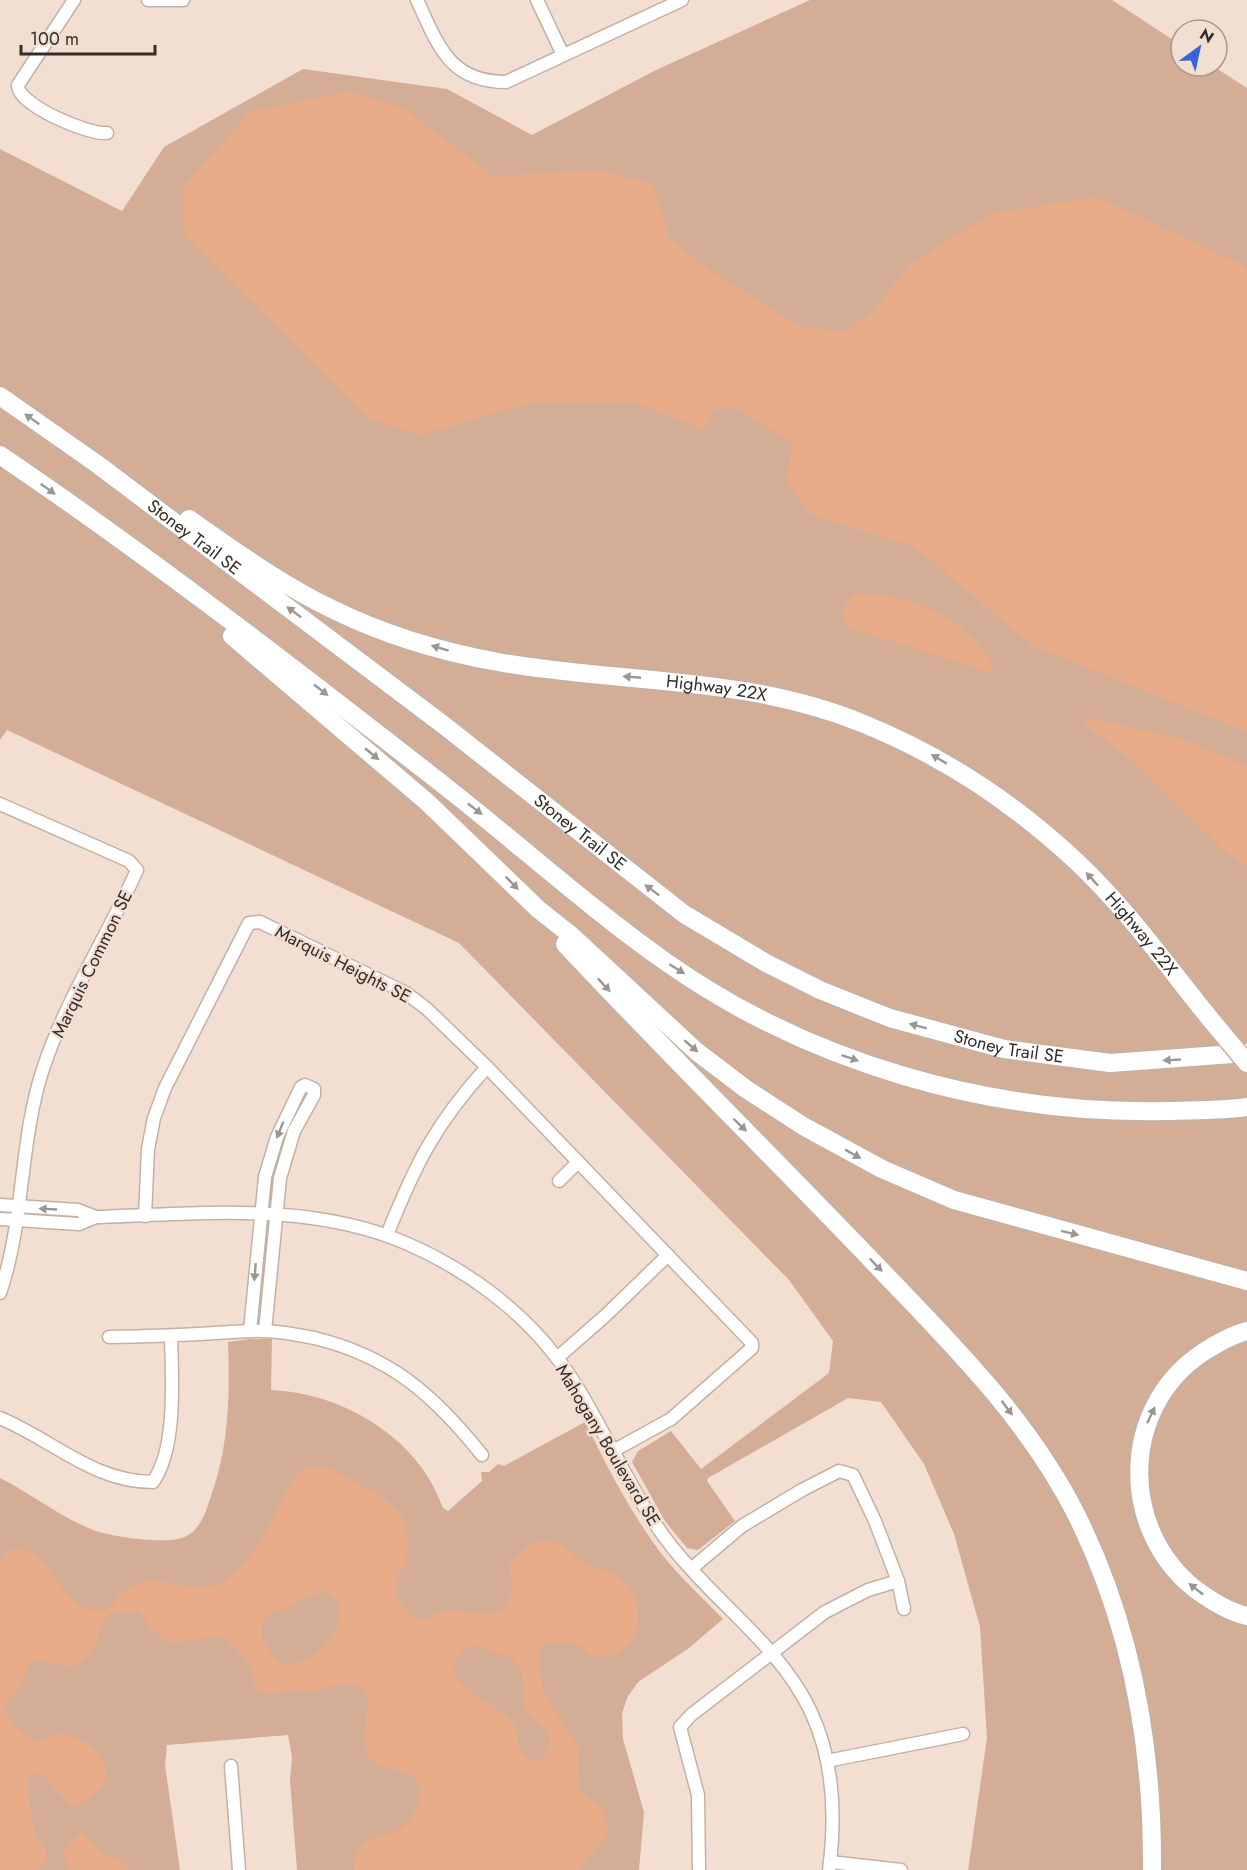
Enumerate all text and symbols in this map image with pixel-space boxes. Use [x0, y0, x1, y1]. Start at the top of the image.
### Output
scale bar [21, 18, 154, 56]
north arrow [1169, 18, 1229, 78]
text: N [1195, 23, 1218, 49]
text: 100 m [30, 26, 79, 52]
one-way arrow [25, 413, 41, 425]
one-way arrow [39, 483, 55, 495]
street label: Stoney Trail SE [142, 493, 247, 581]
one-way arrow [286, 607, 301, 619]
one-way arrow [431, 643, 449, 652]
street label: Highway 22X [665, 668, 769, 708]
one-way arrow [622, 672, 641, 682]
one-way arrow [313, 683, 328, 695]
one-way arrow [364, 747, 379, 760]
one-way arrow [931, 754, 947, 765]
street label: Stoney Trail SE [528, 788, 632, 877]
one-way arrow [467, 803, 483, 816]
one-way arrow [1086, 872, 1099, 887]
one-way arrow [504, 875, 518, 889]
one-way arrow [645, 885, 660, 897]
street label: Marquis Common SE [45, 886, 139, 1042]
street label: Highway 22X [1099, 886, 1184, 981]
street label: Marquis Heights SE [271, 918, 415, 1010]
one-way arrow [669, 964, 685, 975]
one-way arrow [596, 978, 610, 992]
one-way arrow [909, 1021, 927, 1030]
street label: Stoney Trail SE [951, 1023, 1065, 1070]
one-way arrow [683, 1039, 698, 1052]
one-way arrow [841, 1053, 859, 1063]
one-way arrow [1162, 1055, 1181, 1064]
one-way arrow [733, 1117, 747, 1131]
one-way arrow [275, 1122, 285, 1140]
one-way arrow [845, 1149, 862, 1159]
one-way arrow [39, 1204, 58, 1213]
one-way arrow [1060, 1228, 1079, 1238]
one-way arrow [869, 1257, 883, 1272]
one-way arrow [250, 1263, 260, 1282]
street label: Mahogany Boulevard SE [549, 1359, 667, 1531]
one-way arrow [1001, 1401, 1013, 1416]
one-way arrow [1147, 1406, 1156, 1423]
one-way arrow [1188, 1584, 1203, 1596]

